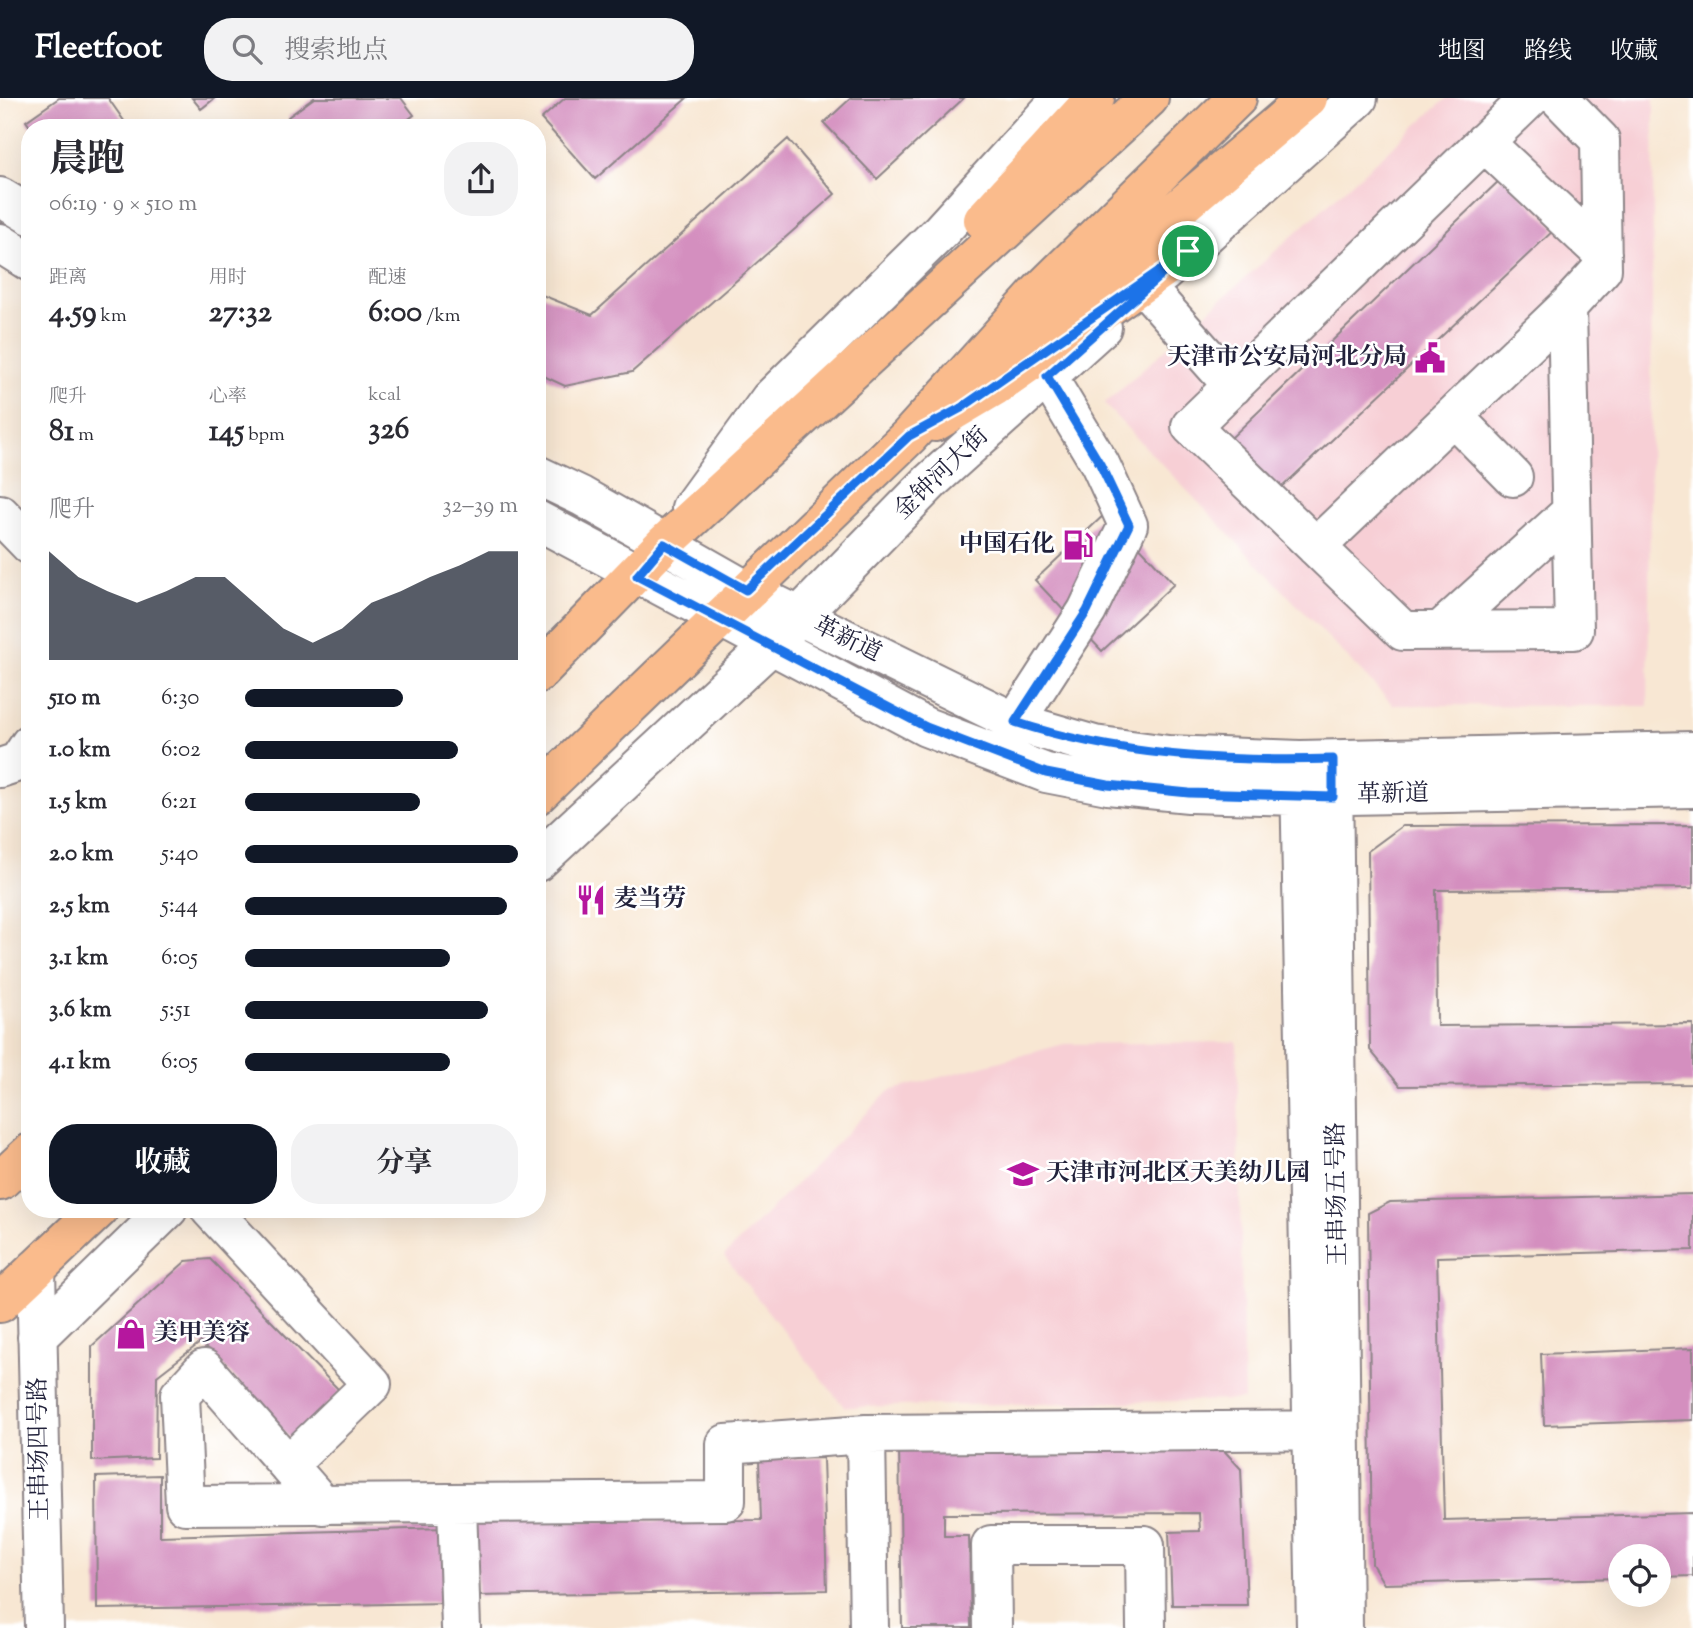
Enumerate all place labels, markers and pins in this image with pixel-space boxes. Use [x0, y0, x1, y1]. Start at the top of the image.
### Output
pin [1158, 221, 1218, 281]
place label: 天津市公安局河北分局 [1167, 341, 1407, 375]
public building icon: 天津市公安局河北分局 [1413, 341, 1447, 375]
place label: 中国石化 [959, 528, 1055, 562]
fuel station icon: 中国石化 [1061, 528, 1095, 562]
restaurant icon: 麦当劳 [574, 883, 608, 917]
place label: 麦当劳 [614, 883, 686, 917]
school or university icon: 天津市河北区天美幼儿园 [1006, 1157, 1040, 1191]
place label: 天津市河北区天美幼儿园 [1046, 1157, 1310, 1191]
shop icon: 美甲美容 [114, 1317, 148, 1351]
place label: 美甲美容 [154, 1317, 250, 1351]

